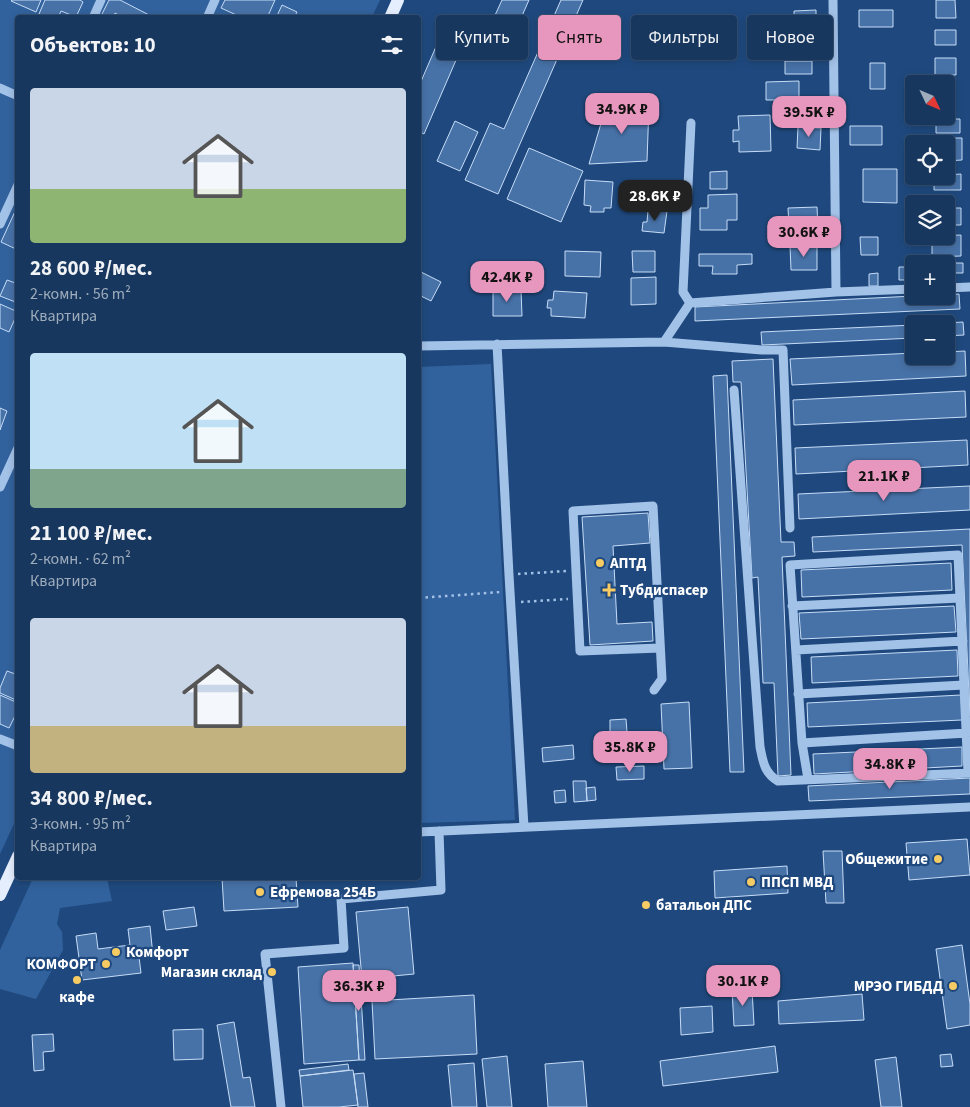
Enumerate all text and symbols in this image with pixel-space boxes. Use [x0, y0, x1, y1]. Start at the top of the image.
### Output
chip: Купить [436, 15, 528, 60]
chip: Снять [538, 15, 621, 60]
chip: Фильтры [631, 15, 737, 60]
chip: Новое [747, 15, 833, 60]
text: Объектов: 10 [30, 30, 156, 60]
icon: filters [378, 31, 406, 59]
north arrow [905, 75, 955, 125]
map controls [905, 75, 955, 365]
pin: 34.9K ₽ [576, 92, 668, 135]
pin: 39.5K ₽ [763, 96, 855, 138]
text: 34.9K ₽ [596, 98, 648, 120]
text: 39.5K ₽ [783, 101, 835, 123]
icon: home [173, 121, 263, 211]
button: locate [905, 135, 955, 185]
pin: 28.6K ₽ [609, 180, 701, 222]
text: 28.6K ₽ [629, 185, 681, 207]
button: layers [905, 195, 955, 245]
pin: 30.6K ₽ [758, 216, 850, 258]
text: 30.6K ₽ [778, 221, 830, 243]
text: 28 600 ₽/мес. [30, 253, 153, 283]
button: + [905, 255, 955, 305]
pin: 42.4K ₽ [461, 260, 553, 303]
text: 42.4K ₽ [481, 266, 533, 288]
text: 2-комн. · 56 m² [30, 283, 131, 305]
text: Квартира [30, 305, 97, 327]
button: − [905, 315, 955, 365]
icon: home [173, 386, 263, 476]
pin: 21.1K ₽ [838, 460, 930, 502]
text: 21.1K ₽ [858, 465, 910, 487]
text: 21 100 ₽/мес. [30, 518, 153, 548]
text: 2-комн. · 62 m² [30, 548, 131, 570]
place label: АПТД [609, 553, 646, 574]
marker: АПТД [594, 557, 606, 569]
text: Квартира [30, 570, 97, 592]
place label: Тубдиспасер [620, 580, 709, 601]
marker: Тубдиспасер [602, 583, 616, 597]
icon: home [173, 651, 263, 741]
pin: 35.8K ₽ [584, 730, 676, 773]
text: 35.8K ₽ [604, 736, 656, 758]
pin: 34.8K ₽ [844, 748, 936, 790]
text: 34.8K ₽ [864, 753, 916, 775]
text: 34 800 ₽/мес. [30, 783, 153, 813]
text: 3-комн. · 95 m² [30, 813, 131, 835]
text: Квартира [30, 835, 97, 857]
place label: Общежитие [845, 849, 928, 870]
marker: Общежитие [932, 853, 944, 865]
place label: ППСП МВД [761, 872, 833, 893]
marker: ППСП МВД [745, 876, 757, 888]
place label: Ефремова 254Б [270, 882, 376, 903]
marker: Ефремова 254Б [254, 886, 266, 898]
place label: батальон ДПС [656, 895, 752, 916]
marker: батальон ДПС [640, 899, 652, 911]
place label: Комфорт [126, 942, 189, 963]
marker: Комфорт [110, 946, 122, 958]
place label: КОМФОРТ [26, 954, 96, 975]
marker: КОМФОРТ [100, 958, 112, 970]
place label: Магазин склад [161, 962, 262, 983]
pin: 30.1K ₽ [697, 964, 789, 1007]
marker: Магазин склад [266, 966, 278, 978]
pin: 36.3K ₽ [313, 970, 405, 1012]
text: 30.1K ₽ [717, 970, 769, 992]
marker: кафе [71, 974, 83, 986]
text: 36.3K ₽ [333, 975, 385, 997]
place label: МРЭО ГИБДД [854, 976, 943, 997]
marker: МРЭО ГИБДД [947, 980, 959, 992]
place label: кафе [59, 987, 95, 1008]

